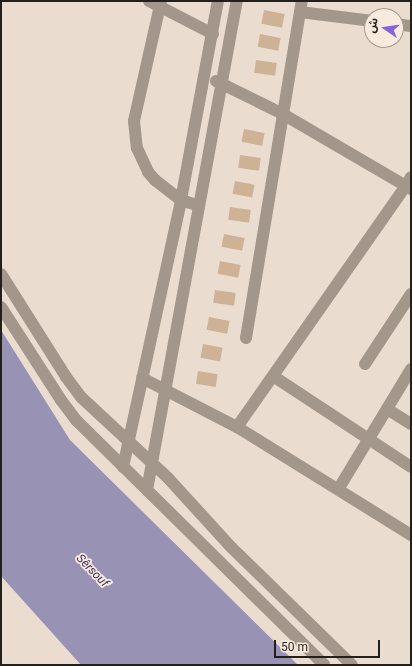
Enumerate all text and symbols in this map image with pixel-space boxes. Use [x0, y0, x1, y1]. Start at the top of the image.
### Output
north arrow [364, 8, 404, 48]
text: ش [365, 17, 381, 34]
water label: Sêrsouf [73, 552, 111, 590]
scale bar [276, 632, 382, 658]
text: 50 m [281, 640, 308, 654]

